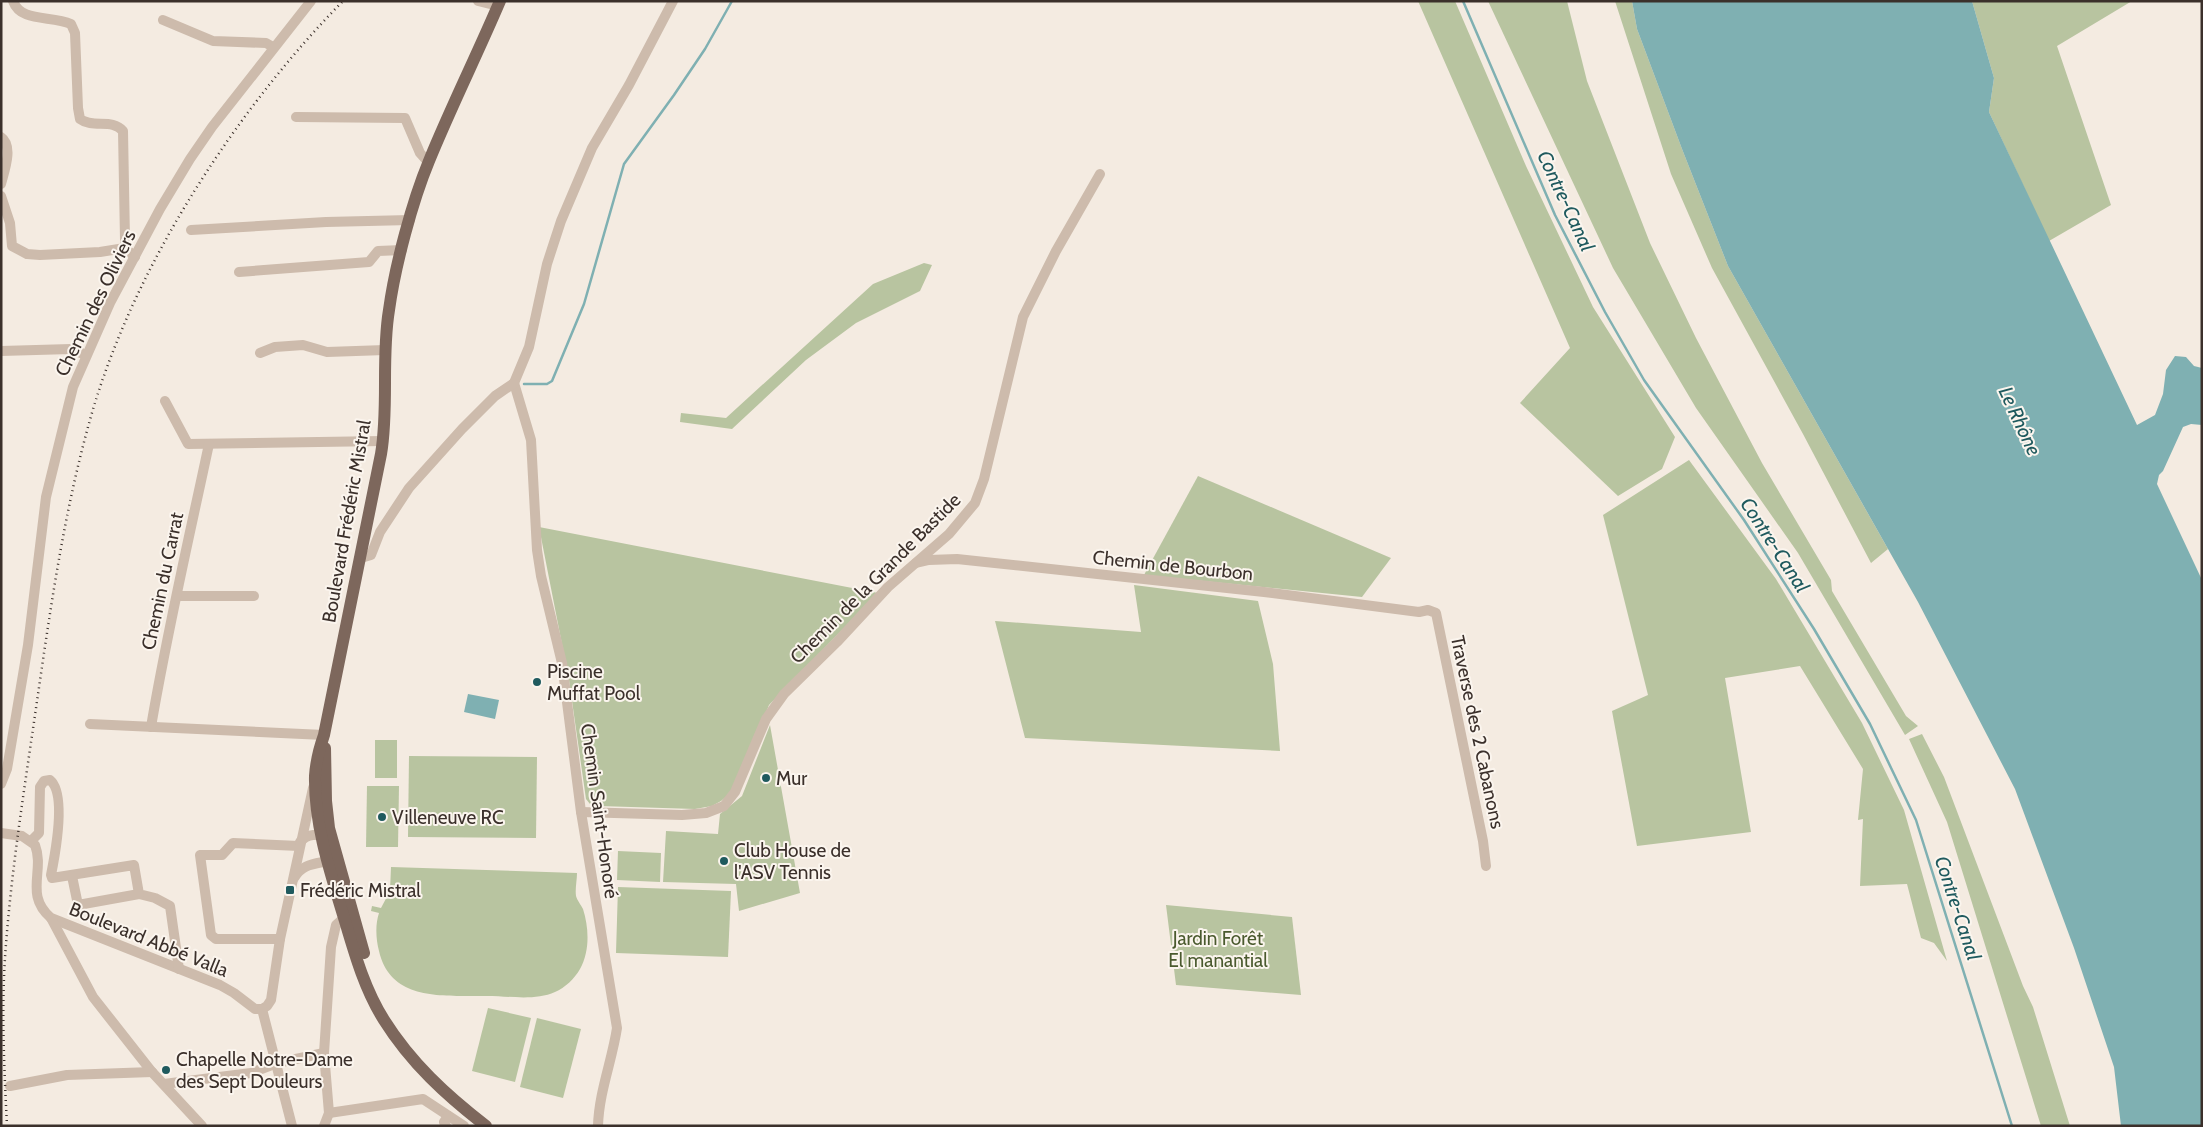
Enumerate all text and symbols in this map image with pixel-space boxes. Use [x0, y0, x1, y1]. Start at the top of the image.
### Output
water label: Contre-Canal [1532, 147, 1600, 255]
street label: Chemin des Oliviers [50, 226, 141, 380]
water label: Le Rhône [1994, 383, 2046, 459]
street label: Boulevard Frédéric Mistral [317, 417, 376, 624]
street label: Chemin de la Grande Bastide [785, 488, 966, 668]
water label: Contre-Canal [1735, 493, 1815, 597]
street label: Chemin du Carrat [137, 510, 188, 652]
street label: Chemin de Bourbon [1092, 546, 1254, 585]
street label: Traverse des 2 Cabanons [1446, 634, 1509, 831]
place label: Piscine Muffat Pool [547, 660, 641, 705]
marker: Piscine Muffat Pool [531, 676, 543, 688]
street label: Chemin Saint-Honoré [576, 722, 623, 900]
place label: Mur [776, 767, 807, 790]
marker: Mur [760, 772, 772, 784]
place label: Villeneuve RC [392, 806, 504, 829]
marker: Villeneuve RC [376, 811, 388, 823]
place label: Club House de l'ASV Tennis [734, 839, 851, 884]
water label: Contre-Canal [1930, 853, 1986, 964]
marker: Club House de l'ASV Tennis [718, 855, 730, 867]
place label: Frédéric Mistral [300, 879, 421, 902]
marker: Frédéric Mistral [284, 884, 296, 896]
street label: Boulevard Abbé Valla [66, 897, 232, 982]
park label: Jardin Forêt El manantial [1168, 927, 1268, 972]
place label: Chapelle Notre-Dame des Sept Douleurs [176, 1048, 353, 1093]
marker: Chapelle Notre-Dame des Sept Douleurs [160, 1064, 172, 1076]

